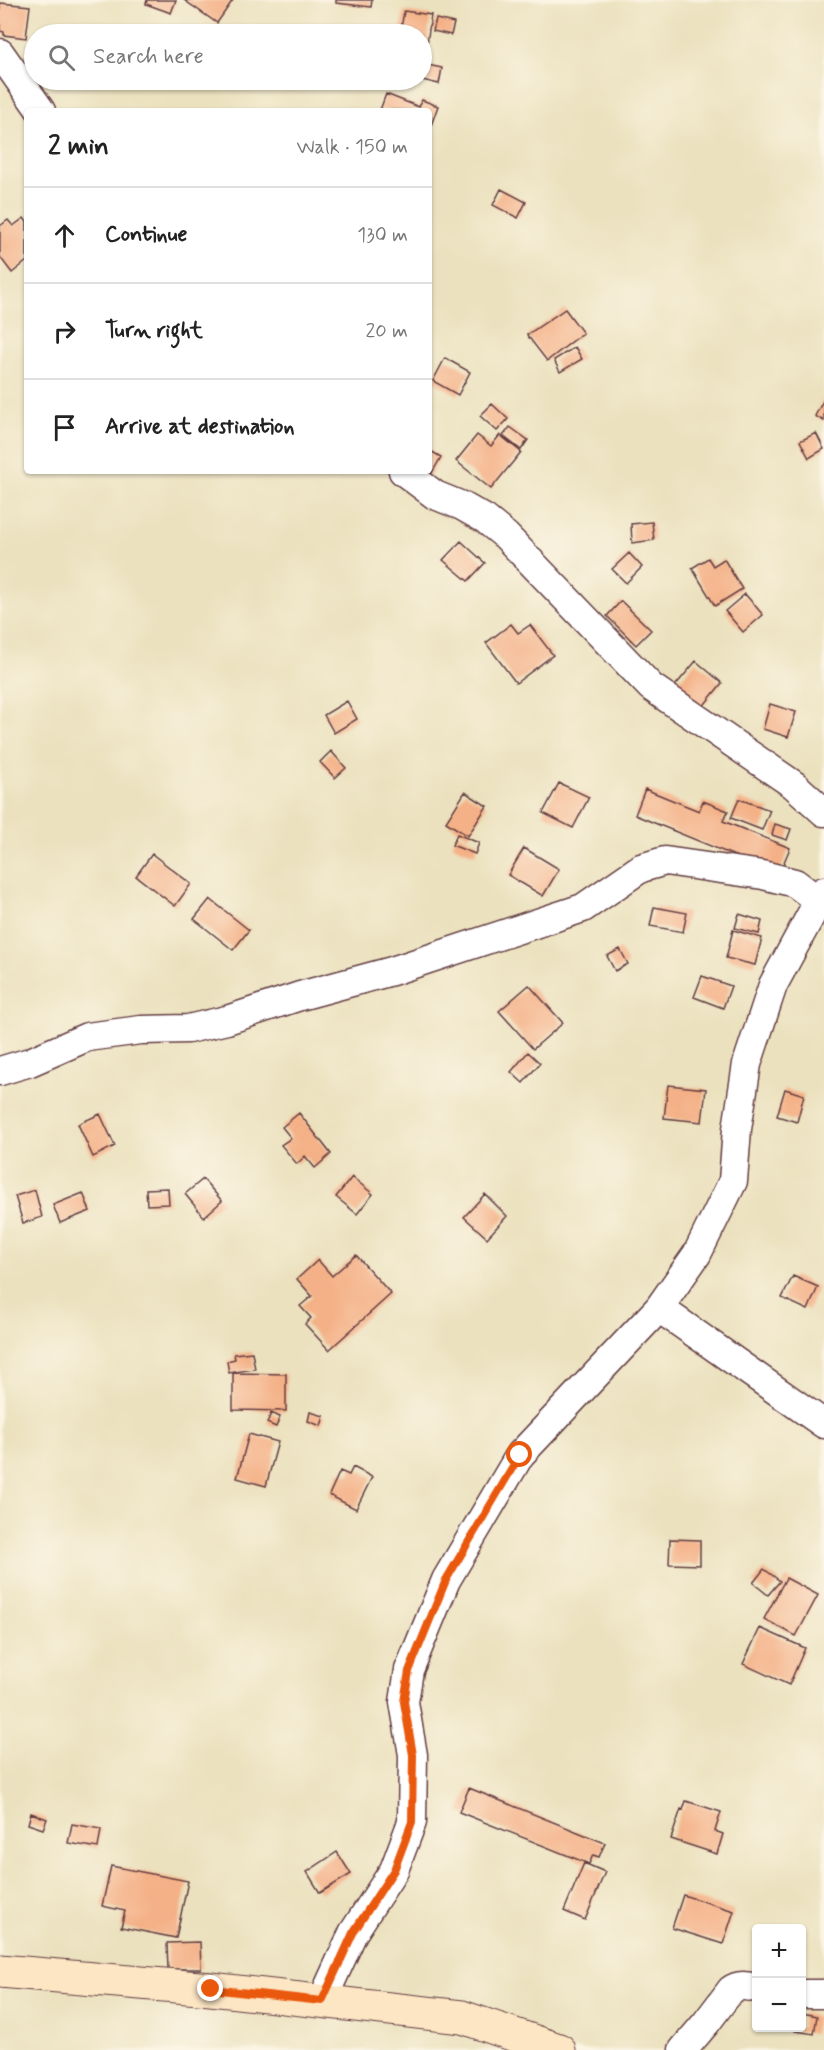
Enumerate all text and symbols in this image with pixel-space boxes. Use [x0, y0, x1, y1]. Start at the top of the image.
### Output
search box [24, 24, 432, 90]
icon: search [45, 41, 78, 74]
text: Search here [93, 43, 204, 71]
text: 2 min [48, 130, 109, 164]
text: Walk · 150 m [296, 134, 408, 161]
icon: ahead [48, 219, 81, 252]
text: Continue [105, 221, 187, 249]
text: 130 m [357, 222, 408, 249]
icon: right [48, 315, 81, 348]
text: Turn right [105, 317, 203, 345]
text: 20 m [365, 318, 408, 345]
icon: arrive [48, 411, 81, 444]
text: Arrive at destination [105, 413, 295, 441]
route start [506, 1441, 532, 1467]
map controls [752, 1924, 806, 2032]
button: + [752, 1924, 806, 1978]
route end [197, 1975, 223, 2001]
button: − [752, 1978, 806, 2032]

